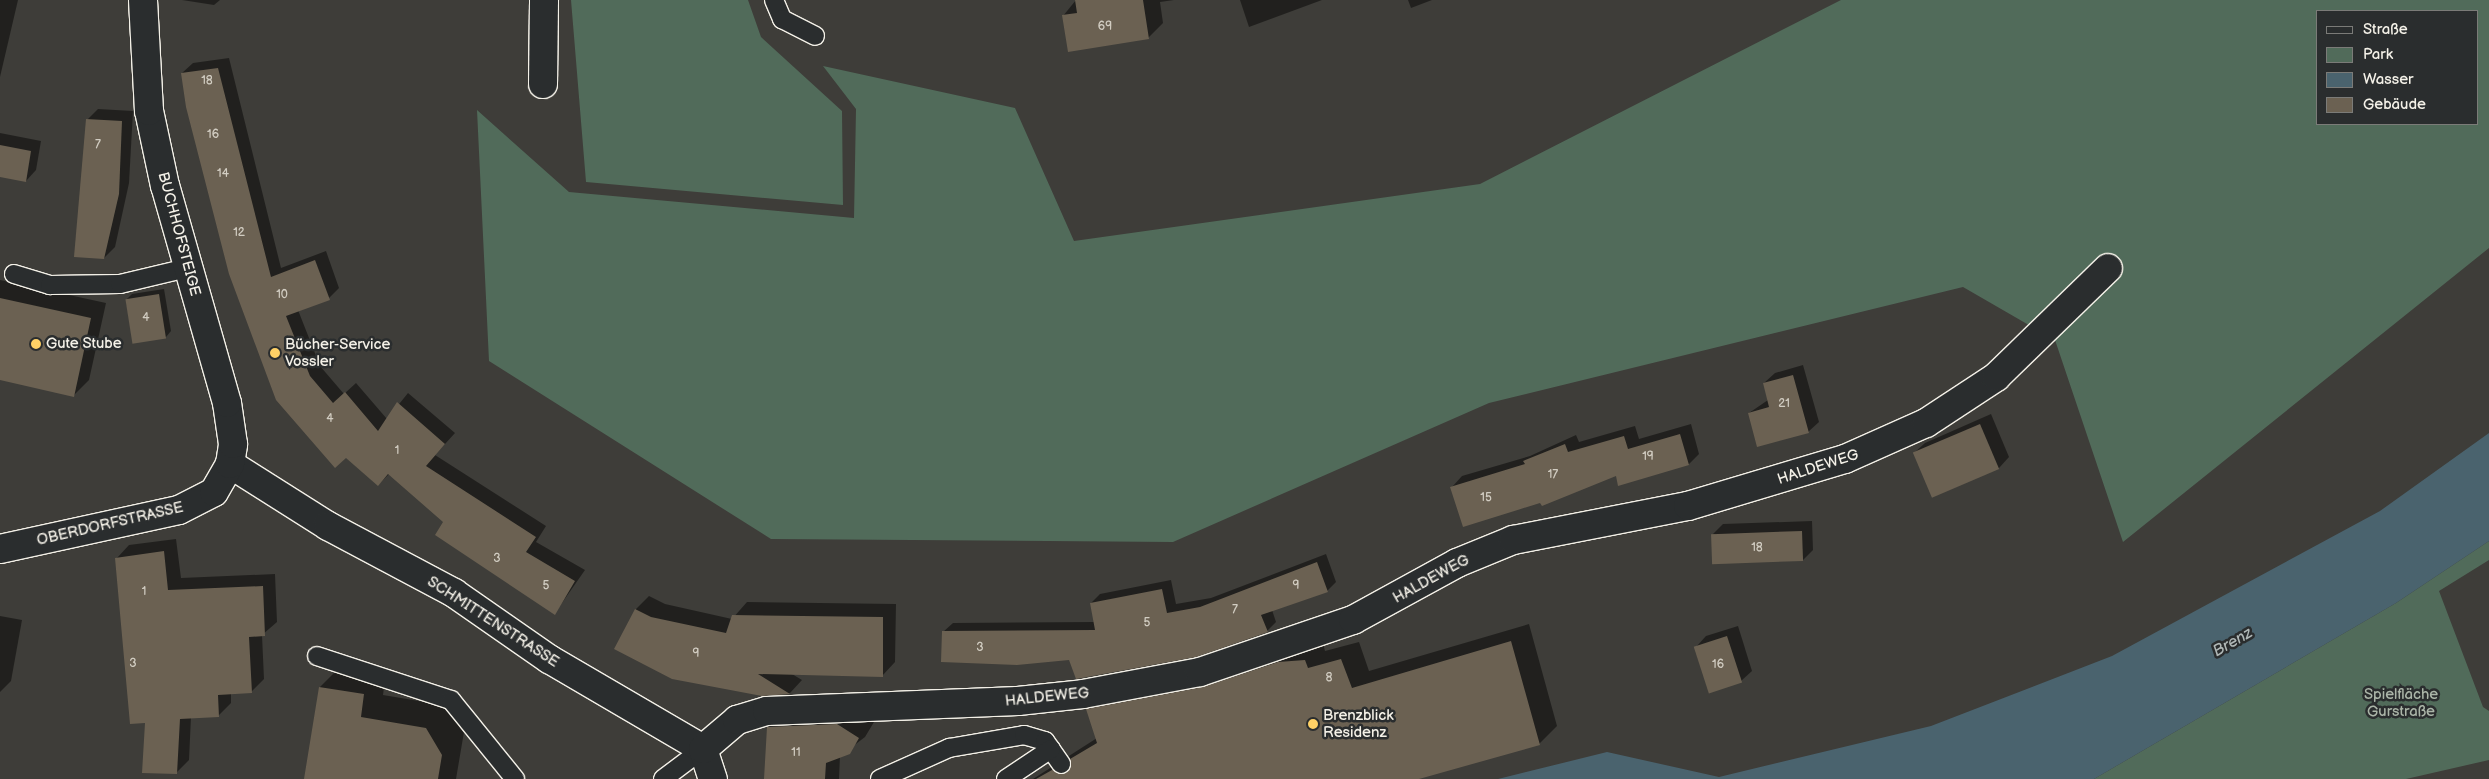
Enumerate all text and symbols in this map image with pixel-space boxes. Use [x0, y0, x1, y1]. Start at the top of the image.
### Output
legend [2316, 10, 2479, 125]
house number: 69 [1098, 20, 1112, 34]
text: Straße [2363, 20, 2408, 39]
text: Park [2363, 45, 2393, 64]
text: Wasser [2363, 70, 2413, 89]
house number: 18 [201, 74, 213, 88]
text: Gebäude [2363, 95, 2426, 114]
house number: 16 [207, 128, 219, 142]
house number: 7 [95, 138, 101, 152]
house number: 14 [217, 167, 229, 181]
street label: BUCHHOFSTEIGE [154, 170, 204, 298]
house number: 12 [233, 226, 245, 240]
house number: 10 [276, 288, 288, 302]
house number: 4 [142, 311, 150, 325]
place label: Gute Stube [46, 335, 122, 353]
place label: Bücher-Service Vossler [285, 335, 390, 370]
marker: Gute Stube [30, 338, 42, 350]
marker: Bücher-Service Vossler [269, 347, 281, 359]
house number: 21 [1778, 397, 1790, 411]
house number: 4 [326, 412, 334, 426]
house number: 1 [395, 444, 399, 458]
street label: HALDEWEG [1775, 445, 1861, 489]
house number: 19 [1642, 450, 1654, 464]
house number: 17 [1548, 468, 1558, 482]
house number: 15 [1480, 491, 1492, 505]
street label: OBERDORFSTRASSE [35, 498, 185, 550]
house number: 18 [1751, 541, 1763, 555]
street label: HALDEWEG [1390, 551, 1472, 607]
house number: 3 [493, 552, 501, 566]
street label: SCHMITTENSTRASSE [424, 573, 562, 671]
house number: 5 [543, 579, 549, 593]
house number: 9 [1293, 579, 1299, 593]
house number: 1 [142, 585, 146, 599]
house number: 7 [1232, 603, 1238, 617]
house number: 5 [1144, 616, 1150, 630]
water label: Brenz [2210, 624, 2256, 662]
house number: 3 [976, 641, 984, 655]
house number: 9 [693, 647, 699, 661]
house number: 3 [129, 657, 137, 671]
house number: 16 [1712, 658, 1724, 672]
house number: 8 [1326, 671, 1332, 685]
street label: HALDEWEG [1004, 684, 1090, 710]
park label: Spielfläche Gurstraße [2364, 685, 2438, 720]
place label: Brenzblick Residenz [1323, 706, 1394, 741]
marker: Brenzblick Residenz [1307, 718, 1319, 730]
house number: 11 [791, 746, 801, 760]

